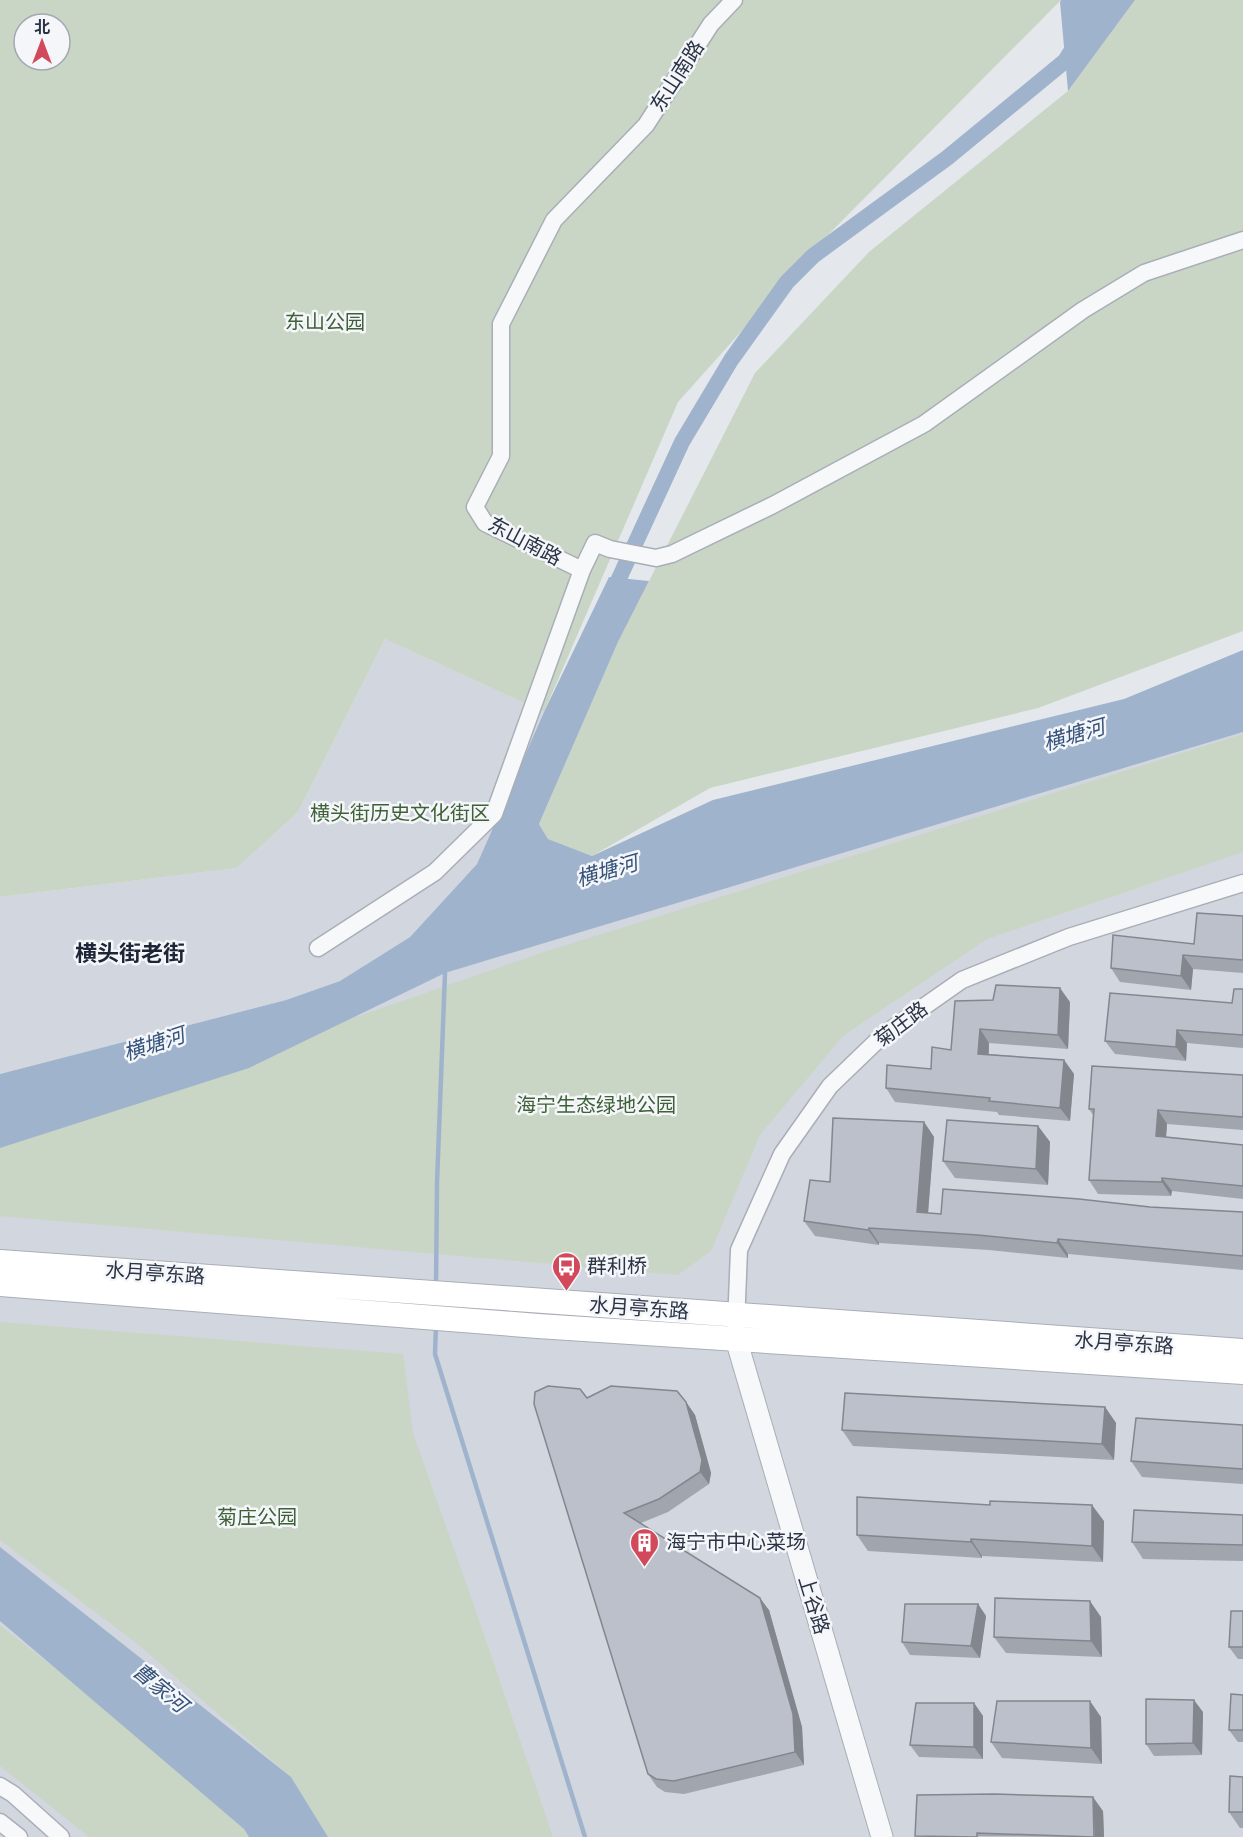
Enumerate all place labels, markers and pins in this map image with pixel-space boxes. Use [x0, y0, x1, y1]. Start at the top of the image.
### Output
bus stop icon: 群利桥 [550, 1250, 582, 1292]
place label: 群利桥 [587, 1254, 647, 1278]
building icon: 海宁市中心菜场 [629, 1526, 661, 1568]
place label: 海宁市中心菜场 [666, 1530, 806, 1554]

